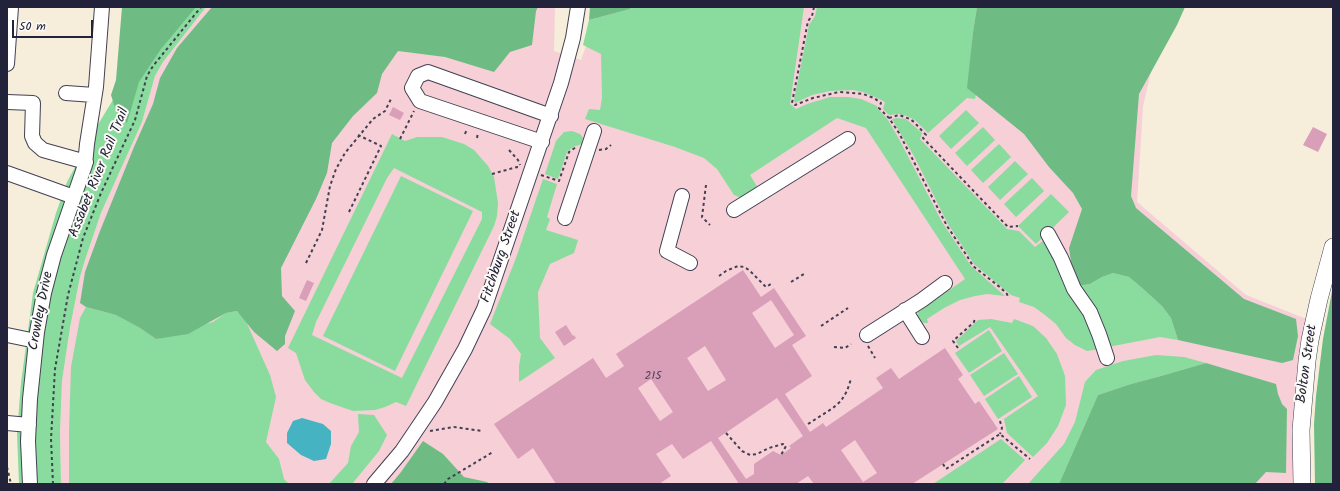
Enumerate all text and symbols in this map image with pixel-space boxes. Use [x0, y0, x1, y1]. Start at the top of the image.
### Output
scale bar [14, 12, 95, 38]
text: 50 m [19, 17, 46, 36]
street label: Assabet River Rail Trail [66, 106, 134, 240]
street label: Fitchburg Street [478, 209, 526, 305]
street label: Crowley Drive [26, 270, 58, 352]
street label: Bolton Street [1294, 324, 1322, 404]
house number: 215 [644, 370, 662, 384]

